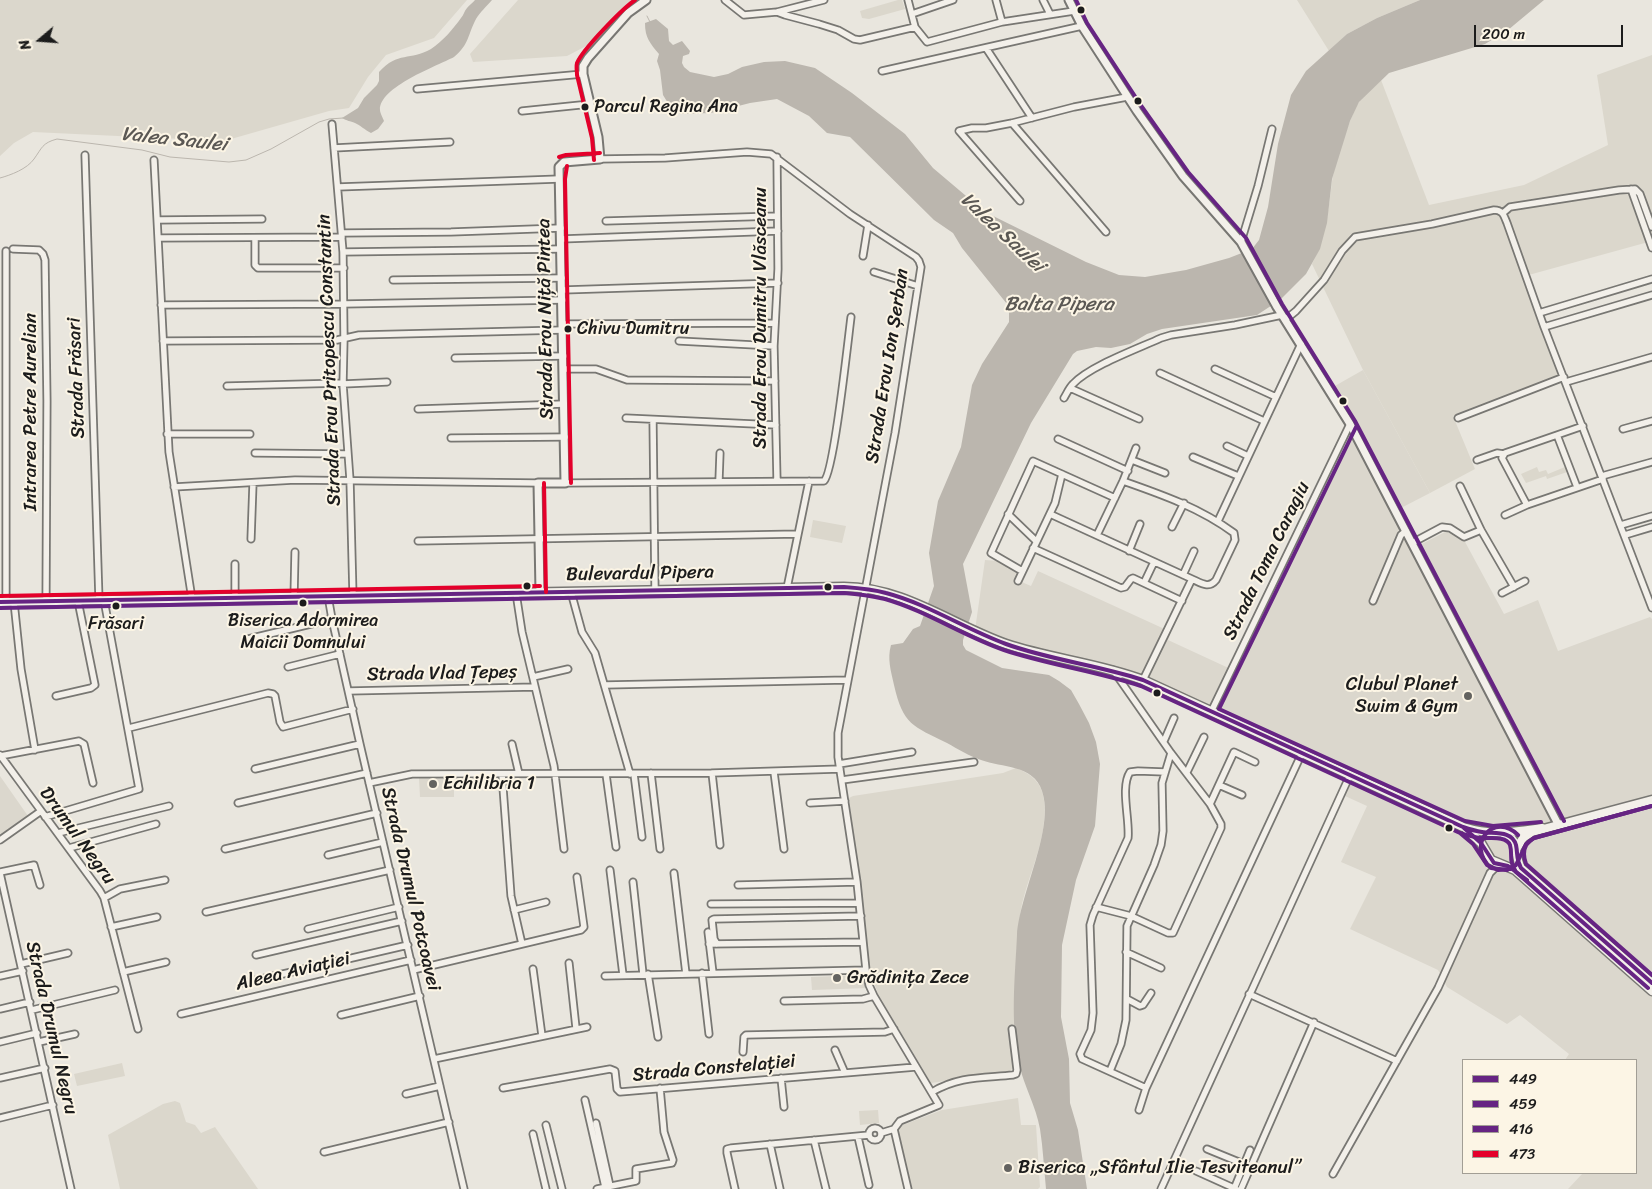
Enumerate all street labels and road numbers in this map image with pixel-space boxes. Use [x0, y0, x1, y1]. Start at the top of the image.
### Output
street label: Strada Erou Dumitru Vlăsceanu [750, 187, 772, 449]
street label: Strada Erou Pritopescu Constantin [314, 214, 346, 506]
street label: Strada Erou Niță Pintea [533, 218, 559, 420]
street label: Strada Erou Ion Șerban [861, 267, 915, 465]
street label: Intrarea Petre Aurelian [20, 313, 42, 511]
street label: Strada Frăsari [63, 317, 91, 439]
street label: Strada Toma Caragiu [1219, 478, 1315, 644]
street label: Bulevardul Pipera [566, 561, 714, 587]
street label: Strada Vlad Țepeș [367, 661, 517, 687]
street label: Drumul Negru [34, 783, 120, 889]
street label: Strada Drumul Potcoavei [375, 785, 445, 993]
street label: Strada Drumul Negru [20, 939, 82, 1117]
street label: Aleea Aviației [234, 948, 352, 996]
street label: Strada Constelației [632, 1051, 796, 1087]

